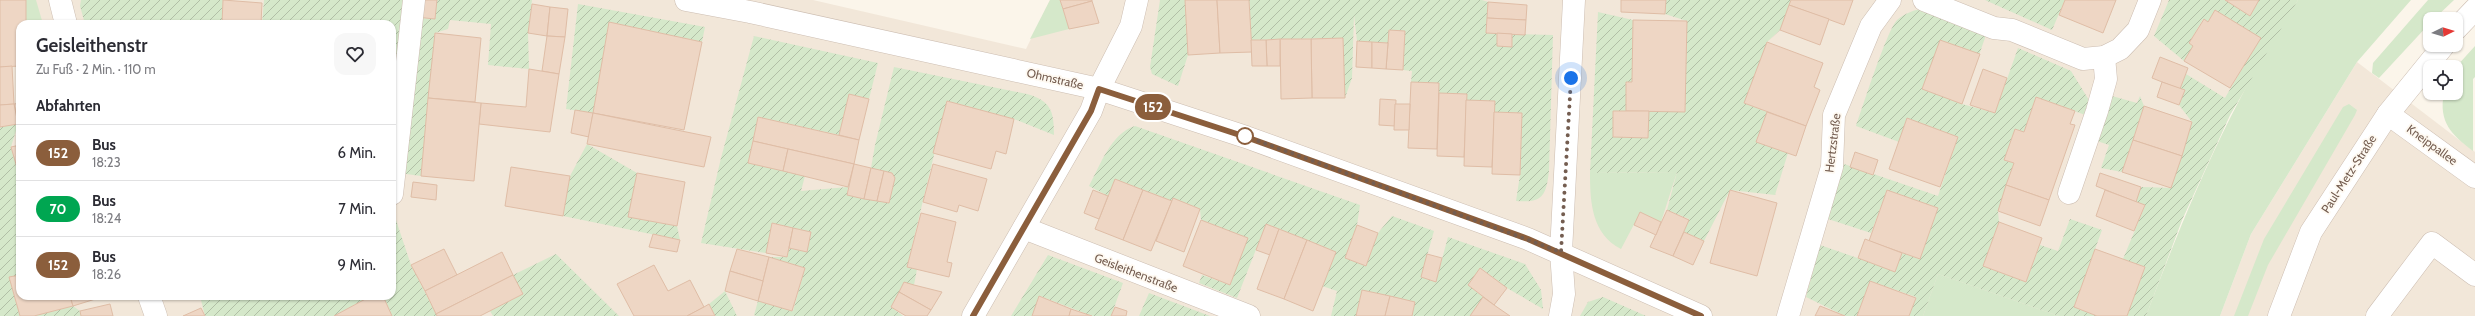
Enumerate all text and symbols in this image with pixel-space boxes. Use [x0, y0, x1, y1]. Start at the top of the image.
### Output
north arrow [2423, 12, 2463, 52]
map controls [2423, 12, 2463, 100]
button: heart [334, 33, 376, 75]
text: Geisleithenstr [36, 34, 147, 57]
button: locate [2423, 60, 2463, 100]
text: Zu Fuß · 2 Min. · 110 m [36, 61, 156, 77]
street label: Ohmstraße [1025, 65, 1085, 92]
your location [1561, 68, 1581, 88]
line badge: 152 [1130, 94, 1176, 120]
text: Abfahrten [36, 97, 101, 115]
text: 152 [1143, 98, 1163, 116]
street label: Hertzstraße [1821, 113, 1844, 173]
street label: Kneippallee [2404, 121, 2461, 168]
unlabelled marker [1236, 127, 1254, 145]
street label: Paul-Metz-Straße [2318, 132, 2379, 216]
text: Bus [92, 136, 116, 154]
text: 152 [48, 144, 68, 162]
text: 6 Min. [337, 144, 376, 162]
text: 18:23 [92, 154, 121, 170]
text: Bus [92, 192, 116, 210]
text: 70 [50, 200, 66, 218]
text: 7 Min. [338, 200, 376, 218]
text: 18:24 [92, 210, 121, 226]
text: Bus [92, 248, 116, 266]
street label: Geisleithenstraße [1092, 250, 1180, 295]
text: 152 [48, 256, 68, 274]
text: 9 Min. [337, 256, 376, 274]
text: 18:26 [92, 266, 121, 282]

